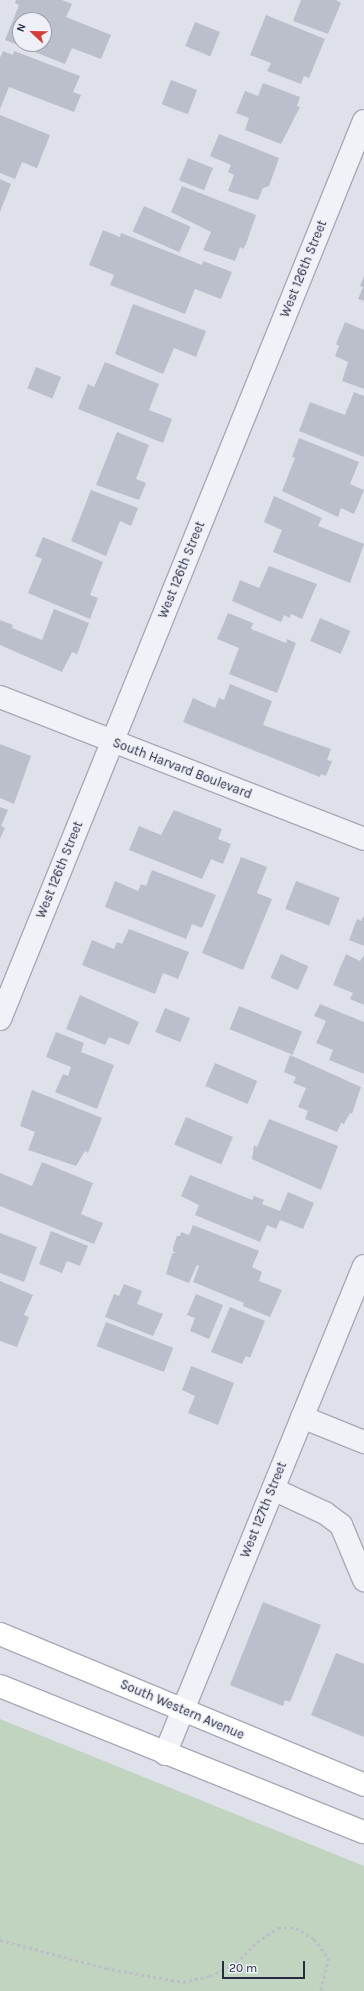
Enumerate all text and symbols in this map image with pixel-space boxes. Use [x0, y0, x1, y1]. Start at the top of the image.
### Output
north arrow [12, 12, 52, 52]
text: N [14, 22, 29, 34]
street label: West 126th Street [277, 218, 331, 320]
street label: West 126th Street [155, 519, 209, 621]
street label: South Harvard Boulevard [110, 735, 254, 803]
street label: West 126th Street [33, 819, 87, 921]
street label: West 127th Street [238, 1460, 290, 1560]
street label: South Western Avenue [118, 1677, 246, 1743]
scale bar [224, 1953, 307, 1979]
text: 20 m [229, 1961, 257, 1975]

